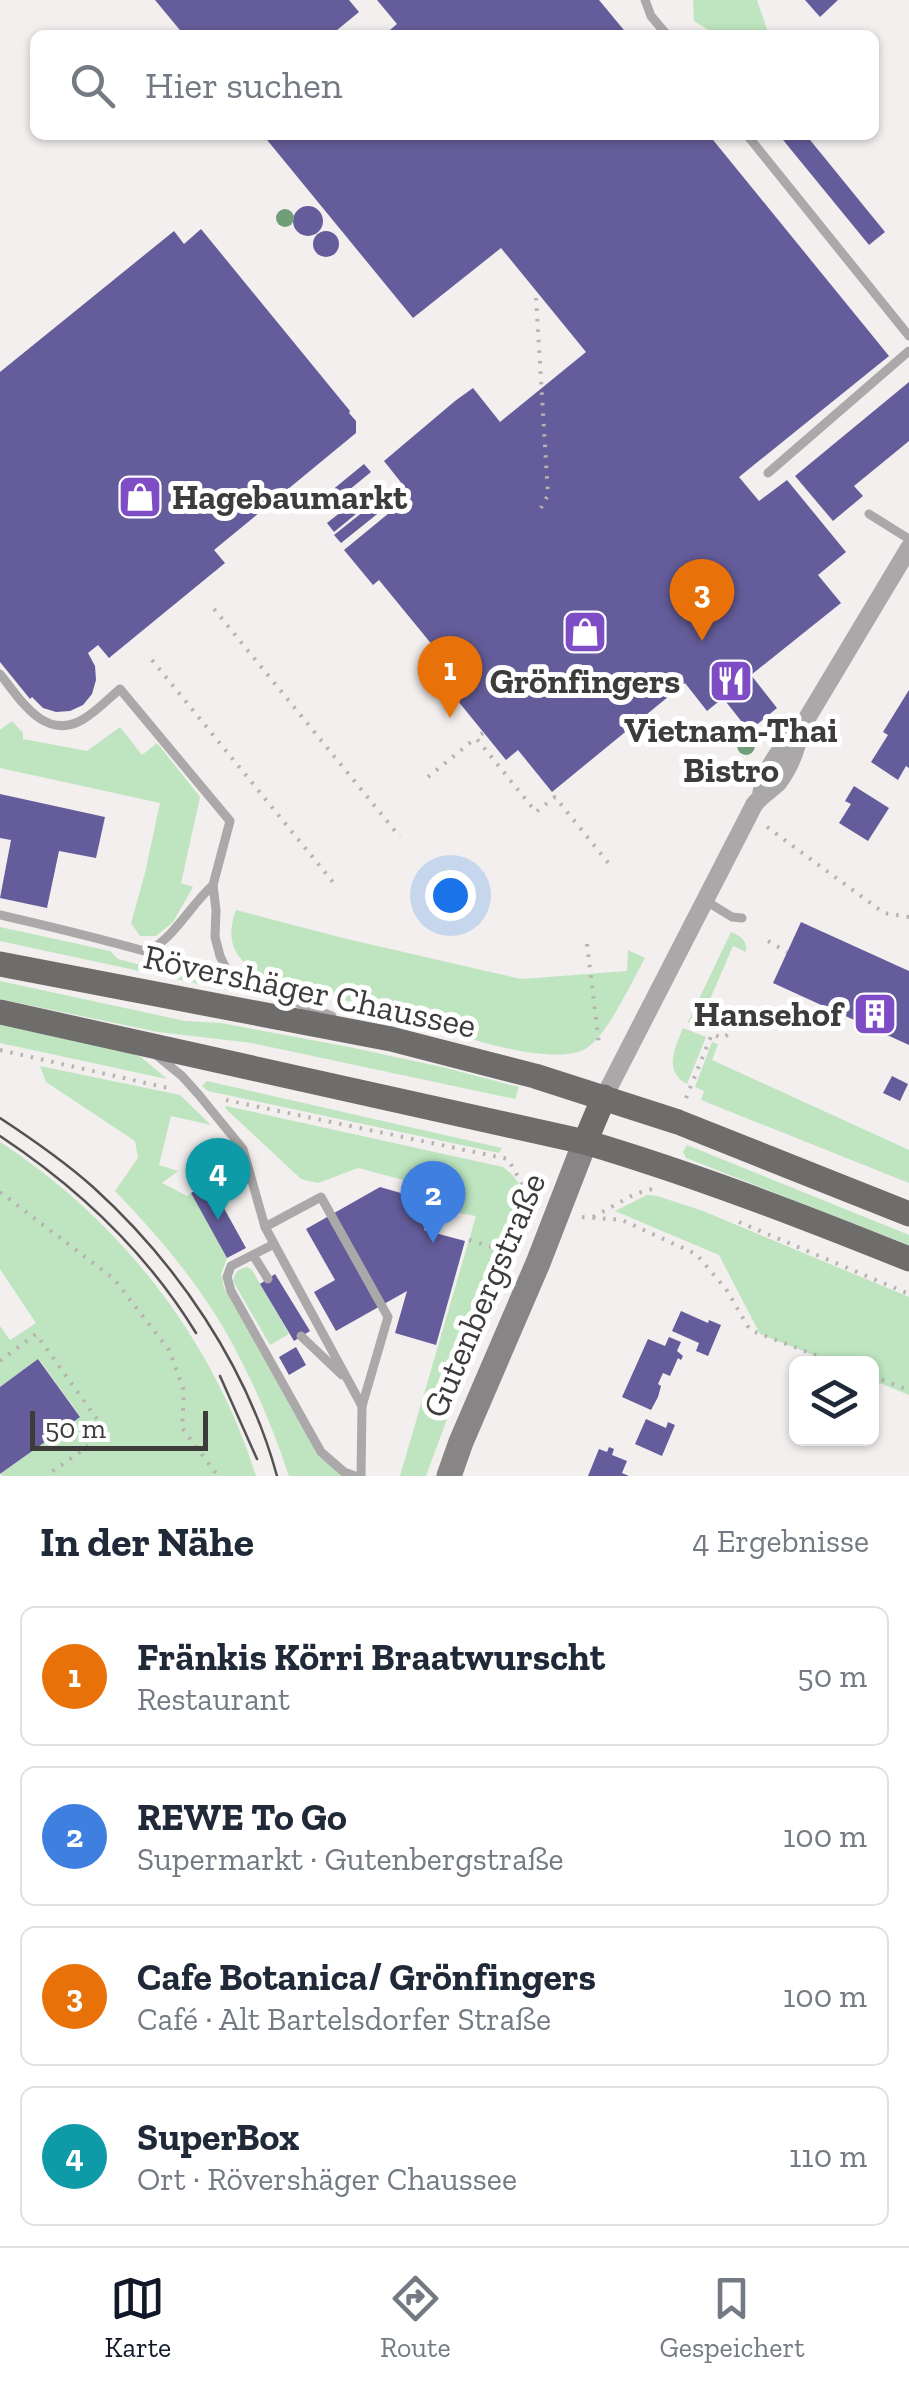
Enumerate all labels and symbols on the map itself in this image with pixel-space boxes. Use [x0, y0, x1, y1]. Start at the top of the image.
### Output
shop icon: Hagebaumarkt [117, 474, 163, 520]
place label: Hagebaumarkt [172, 476, 408, 518]
pin: 3 [670, 558, 734, 641]
shop icon: Grönfingers [562, 609, 608, 655]
pin: 1 [418, 636, 482, 718]
restaurant icon: Vietnam-Thai Bistro [708, 658, 754, 704]
place label: Grönfingers [490, 660, 680, 702]
place label: Vietnam-Thai Bistro [624, 709, 838, 791]
your location [425, 870, 476, 921]
street label: Rövershäger Chaussee [140, 935, 480, 1047]
building icon: Hansehof [852, 991, 898, 1037]
place label: Hansehof [694, 993, 845, 1035]
pin: 4 [186, 1138, 250, 1220]
pin: 2 [400, 1160, 466, 1243]
street label: Gutenbergstraße [414, 1166, 554, 1424]
scale bar [30, 1406, 208, 1450]

